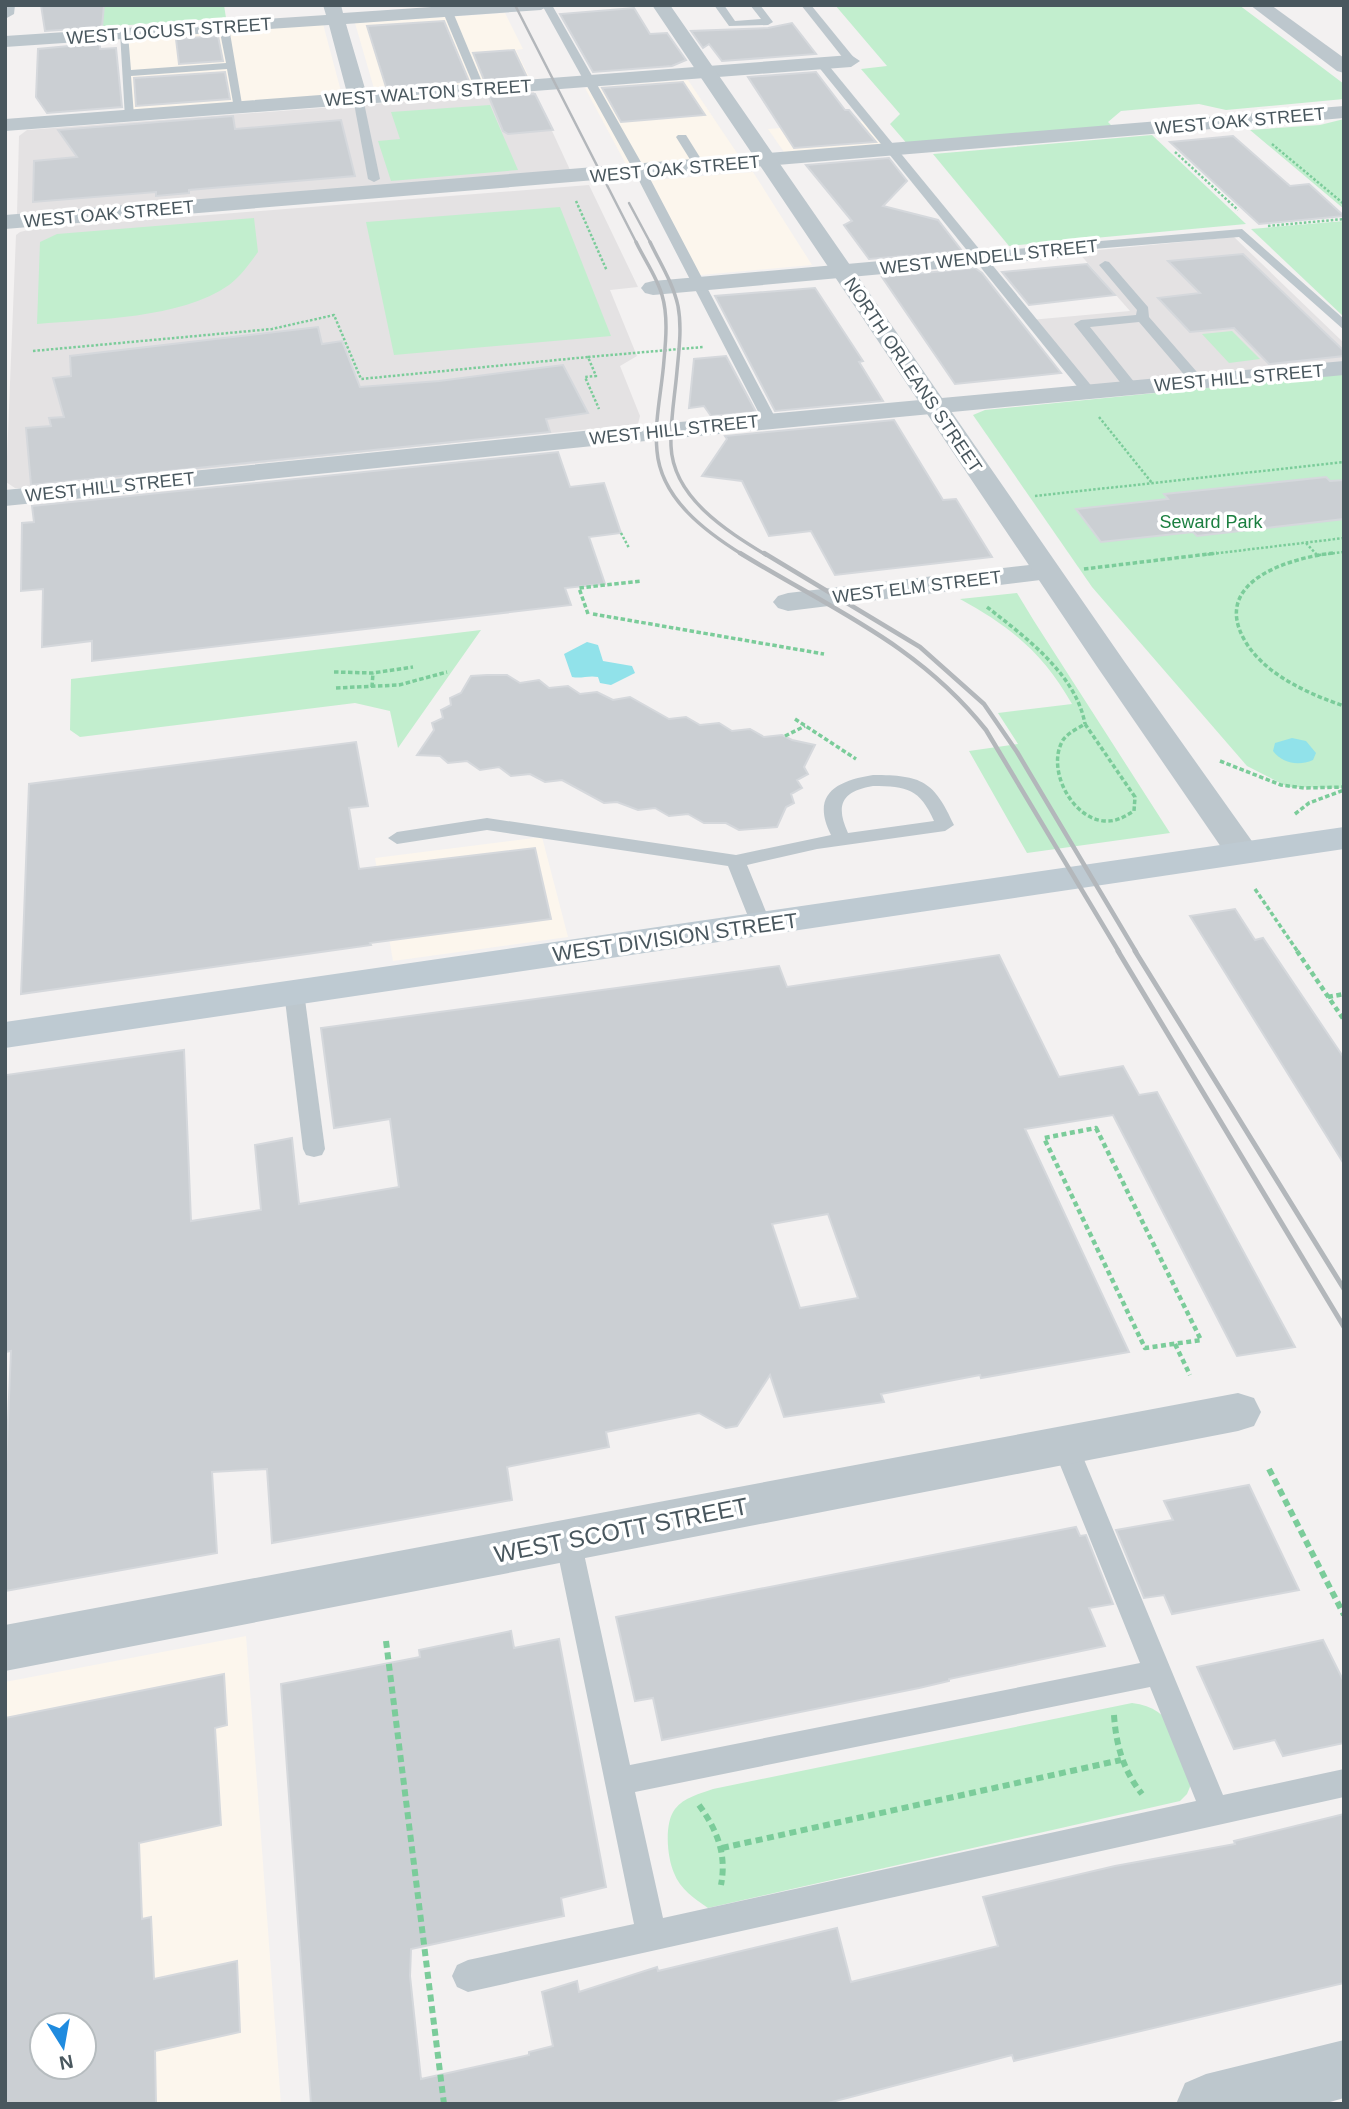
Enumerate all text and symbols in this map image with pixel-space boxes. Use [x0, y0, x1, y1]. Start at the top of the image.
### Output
street label: WEST LOCUST STREET [66, 14, 272, 48]
street label: WEST WALTON STREET [324, 76, 532, 110]
street label: WEST OAK STREET [1154, 104, 1326, 138]
street label: WEST OAK STREET [589, 152, 761, 186]
street label: WEST OAK STREET [23, 197, 195, 231]
street label: WEST WENDELL STREET [879, 236, 1099, 278]
street label: NORTH ORLEANS STREET [840, 274, 986, 476]
street label: WEST HILL STREET [1153, 361, 1325, 395]
street label: WEST HILL STREET [588, 411, 760, 449]
street label: WEST HILL STREET [24, 468, 196, 506]
park label: Seward Park [1159, 512, 1264, 532]
street label: WEST ELM STREET [832, 567, 1002, 607]
street label: WEST DIVISION STREET [551, 908, 799, 966]
street label: WEST SCOTT STREET [492, 1492, 750, 1568]
north arrow [28, 2011, 98, 2081]
text: N [57, 2051, 75, 2074]

